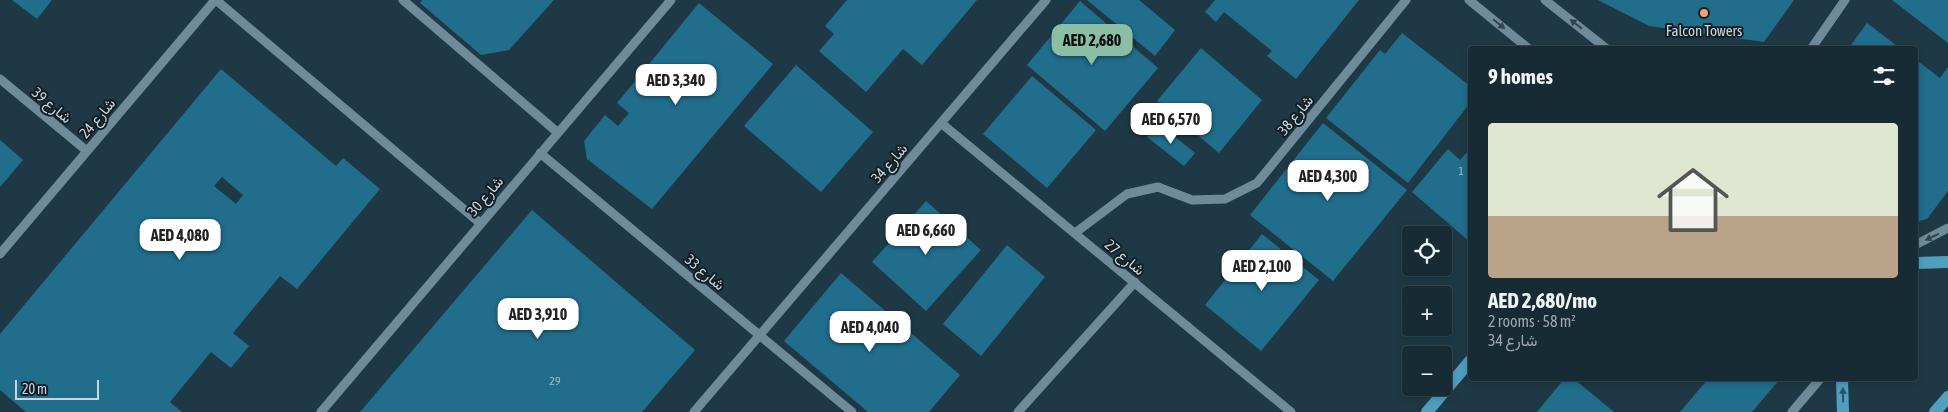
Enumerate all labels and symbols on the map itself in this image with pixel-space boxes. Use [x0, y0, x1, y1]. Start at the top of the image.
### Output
marker: Falcon Towers [1698, 7, 1710, 19]
one-way arrow [1492, 19, 1505, 30]
one-way arrow [1570, 19, 1583, 30]
place label: Falcon Towers [1666, 22, 1742, 39]
pin: AED 2,680 [1035, 23, 1149, 66]
pin: AED 3,340 [619, 64, 733, 106]
street label: شارع 39 [27, 84, 75, 129]
street label: شارع 38 [1274, 92, 1319, 140]
street label: شارع 24 [76, 95, 121, 143]
pin: AED 6,570 [1114, 102, 1228, 145]
street label: شارع 34 [867, 140, 913, 188]
pin: AED 4,300 [1271, 160, 1385, 202]
house number: 1 [1458, 164, 1464, 178]
street label: شارع 30 [464, 173, 509, 221]
pin: AED 6,660 [869, 214, 983, 256]
pin: AED 4,080 [123, 218, 237, 261]
one-way arrow [1925, 234, 1939, 242]
street label: شارع 27 [1100, 236, 1148, 281]
pin: AED 2,100 [1205, 250, 1319, 292]
street label: شارع 33 [680, 251, 728, 296]
pin: AED 3,910 [481, 298, 595, 340]
pin: AED 4,040 [813, 310, 927, 353]
house number: 29 [549, 374, 561, 388]
scale bar [15, 377, 99, 400]
one-way arrow [1839, 387, 1847, 403]

